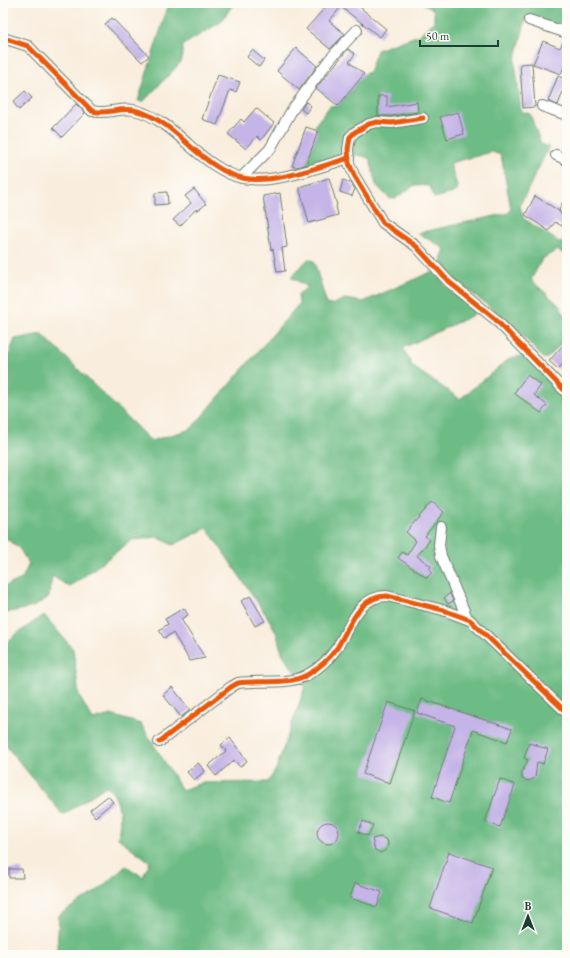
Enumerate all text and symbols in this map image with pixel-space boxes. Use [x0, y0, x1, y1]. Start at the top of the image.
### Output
scale bar [420, 22, 498, 48]
text: 50 m [426, 28, 450, 44]
north arrow [508, 896, 548, 936]
text: B [525, 899, 532, 913]

